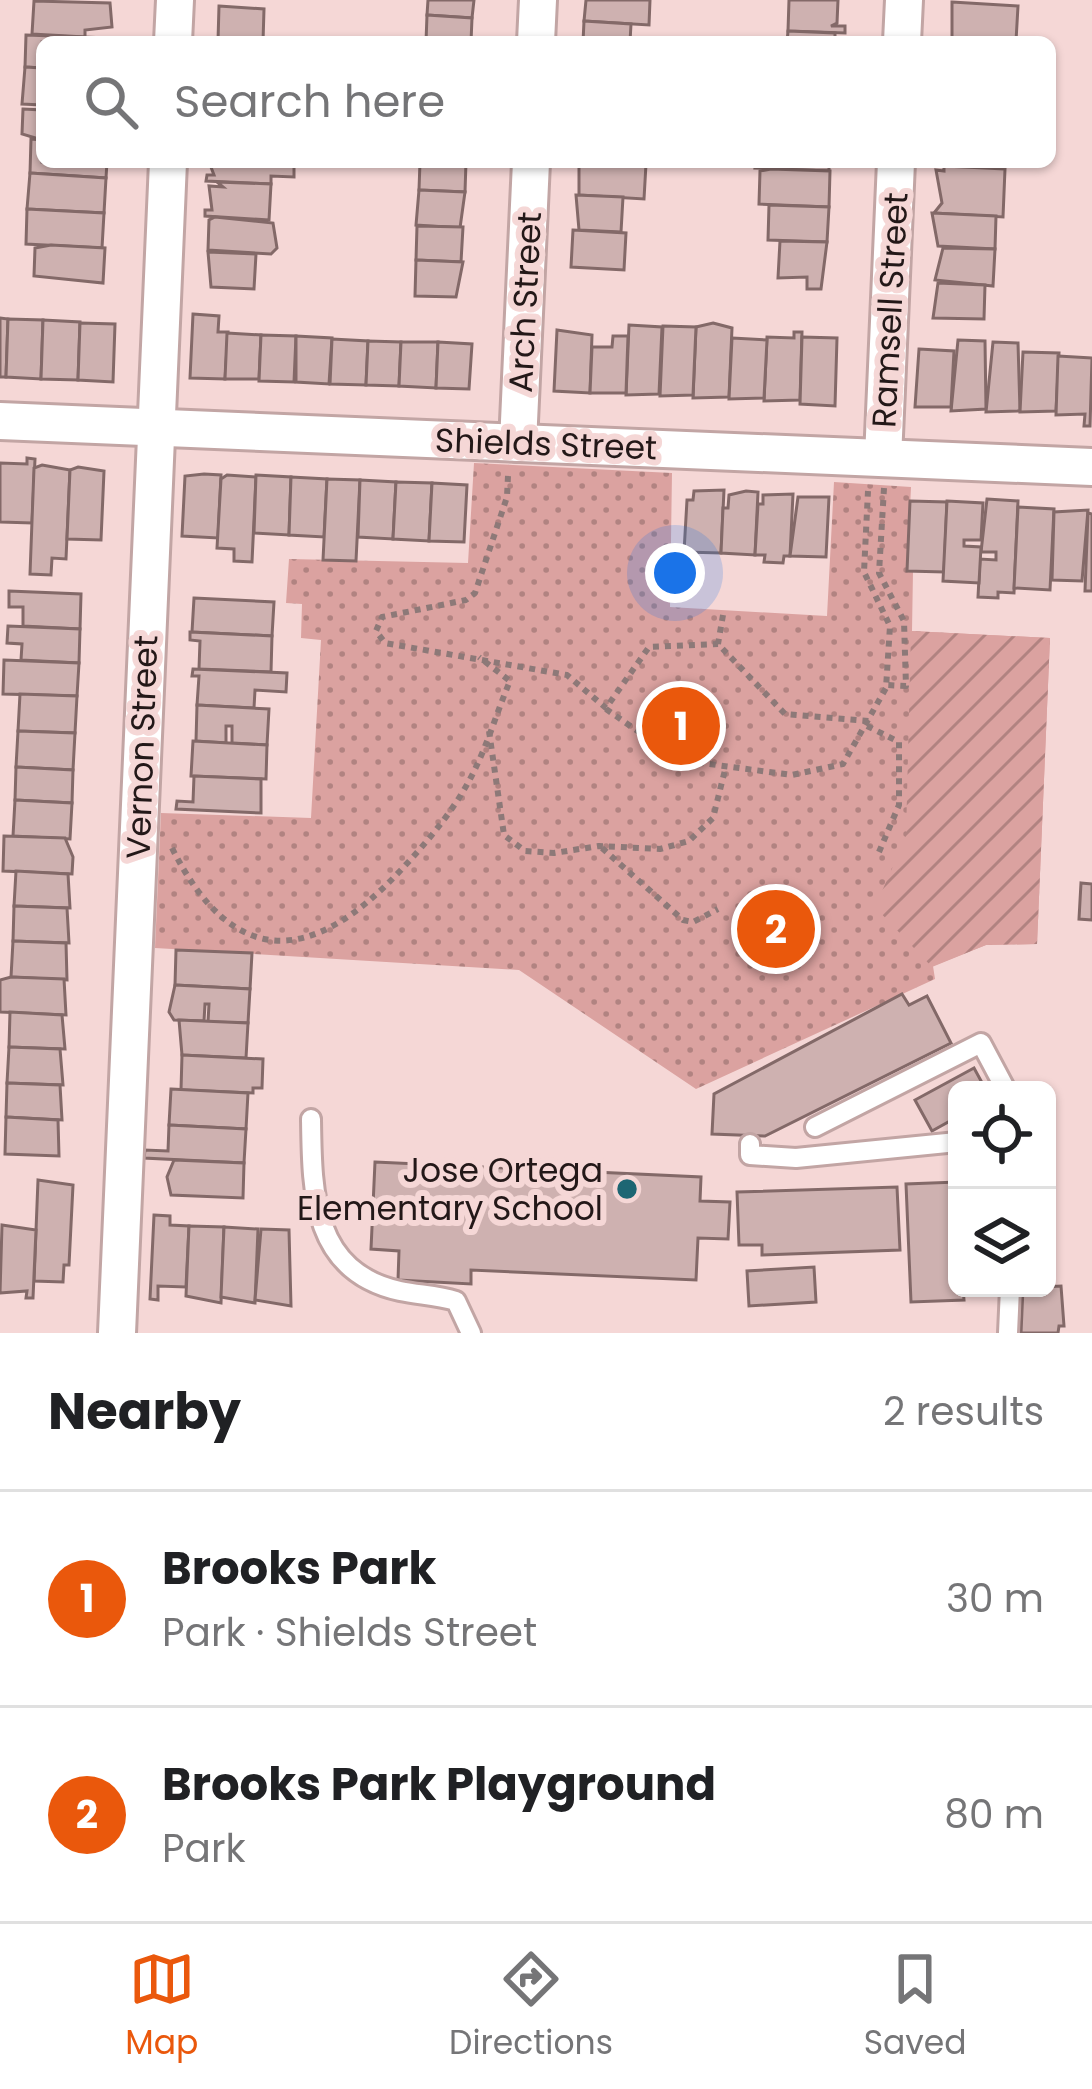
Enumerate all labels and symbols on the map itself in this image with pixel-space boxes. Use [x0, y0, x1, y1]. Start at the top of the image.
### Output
street label: Ramsell Street [860, 191, 920, 429]
street label: Arch Street [497, 210, 553, 394]
street label: Shields Street [434, 417, 658, 471]
your location [645, 543, 705, 603]
street label: Vernon Street [115, 634, 169, 860]
pin: 1 [642, 681, 720, 771]
pin: 2 [737, 884, 815, 974]
place label: Jose Ortega Elementary School [297, 1147, 603, 1232]
marker: Jose Ortega Elementary School [614, 1176, 640, 1202]

